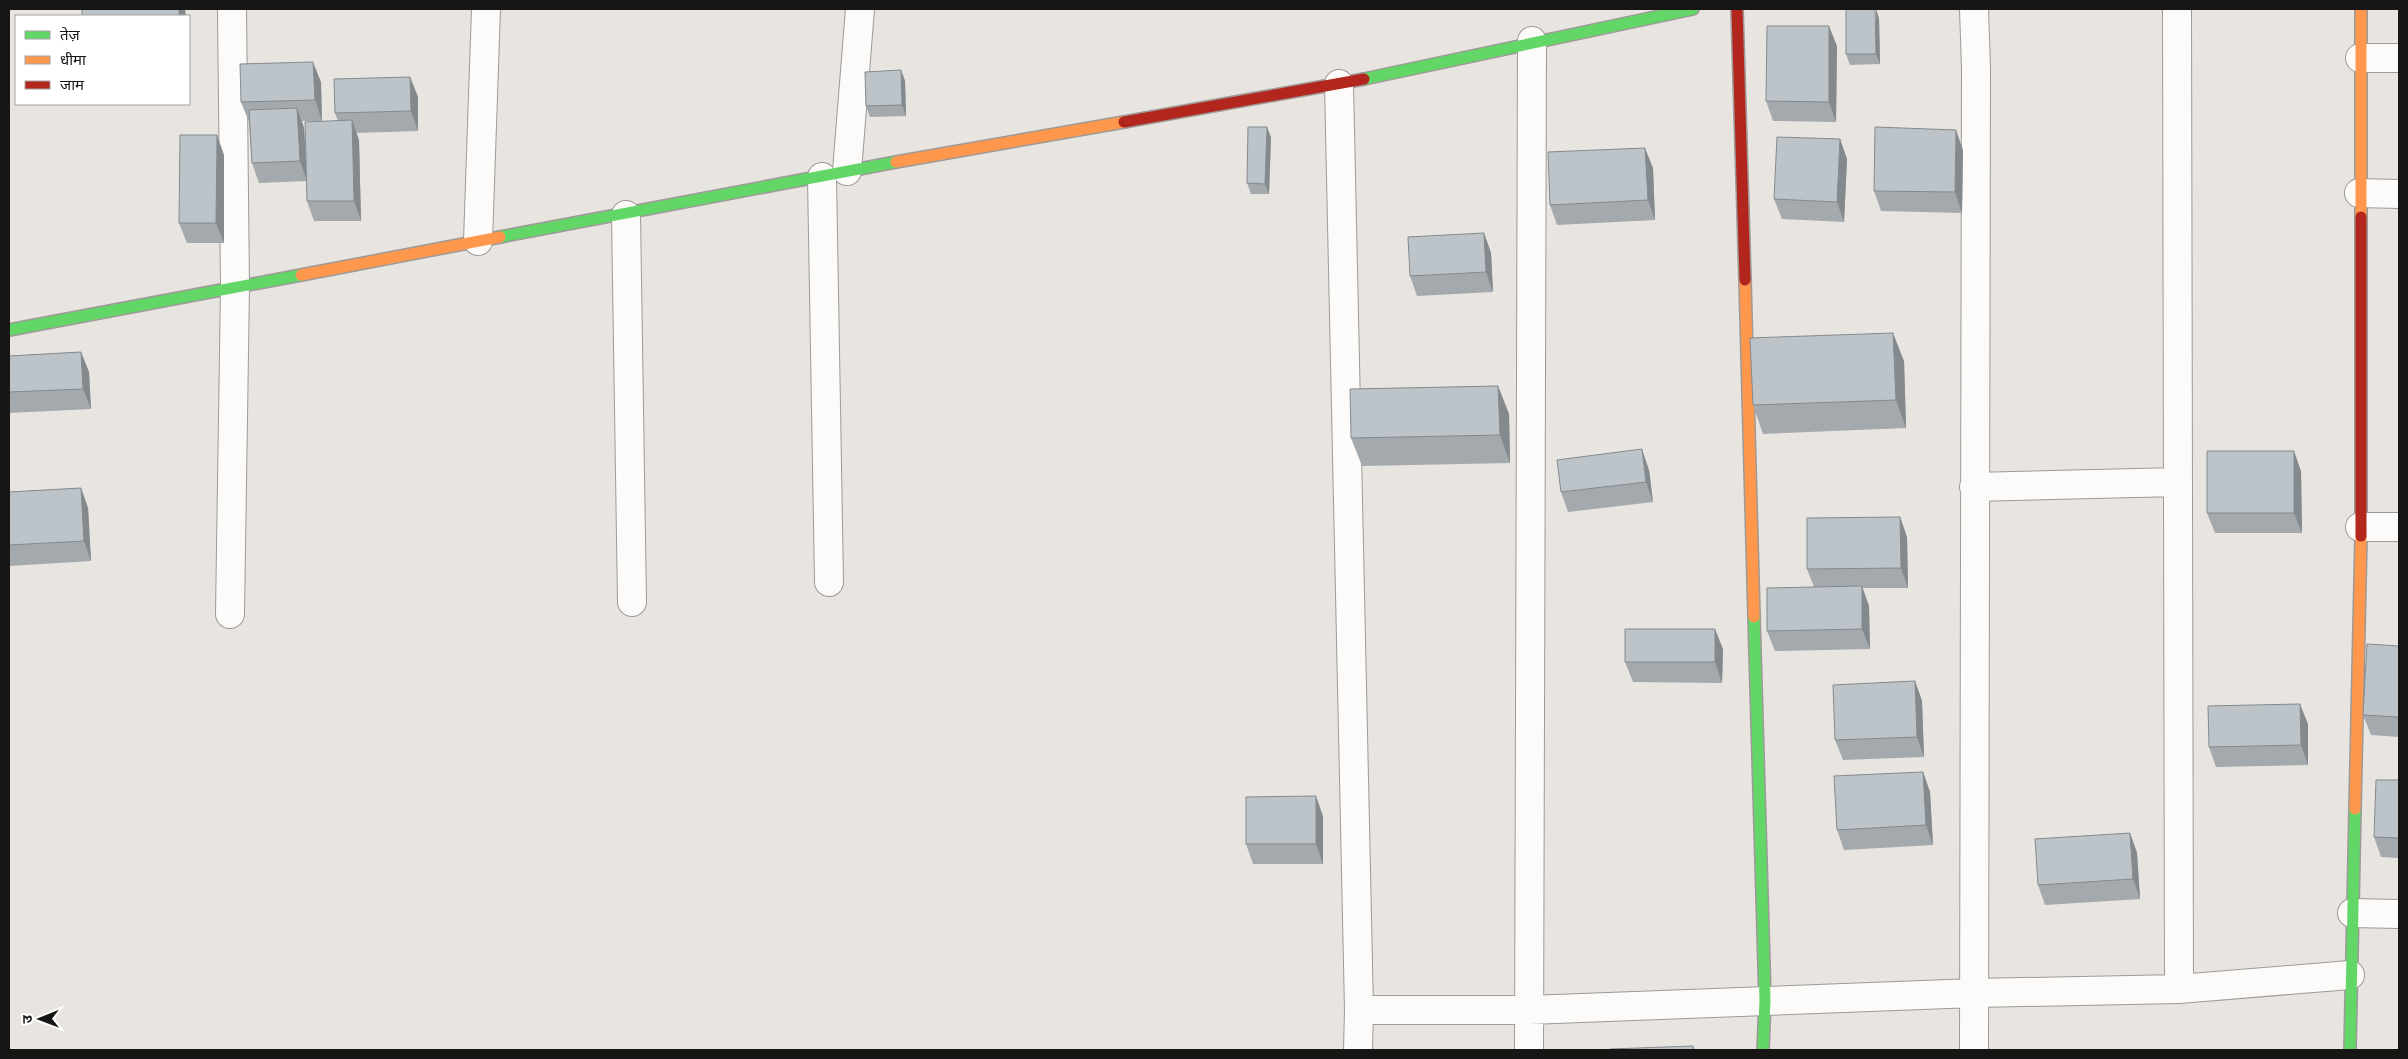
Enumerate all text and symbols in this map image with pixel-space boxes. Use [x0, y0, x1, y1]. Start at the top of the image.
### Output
legend [15, 15, 190, 105]
text: तेज़ [60, 25, 81, 43]
text: धीमा [60, 50, 87, 68]
text: जाम [60, 75, 85, 93]
north arrow [15, 994, 65, 1044]
text: उ [18, 1014, 35, 1023]

